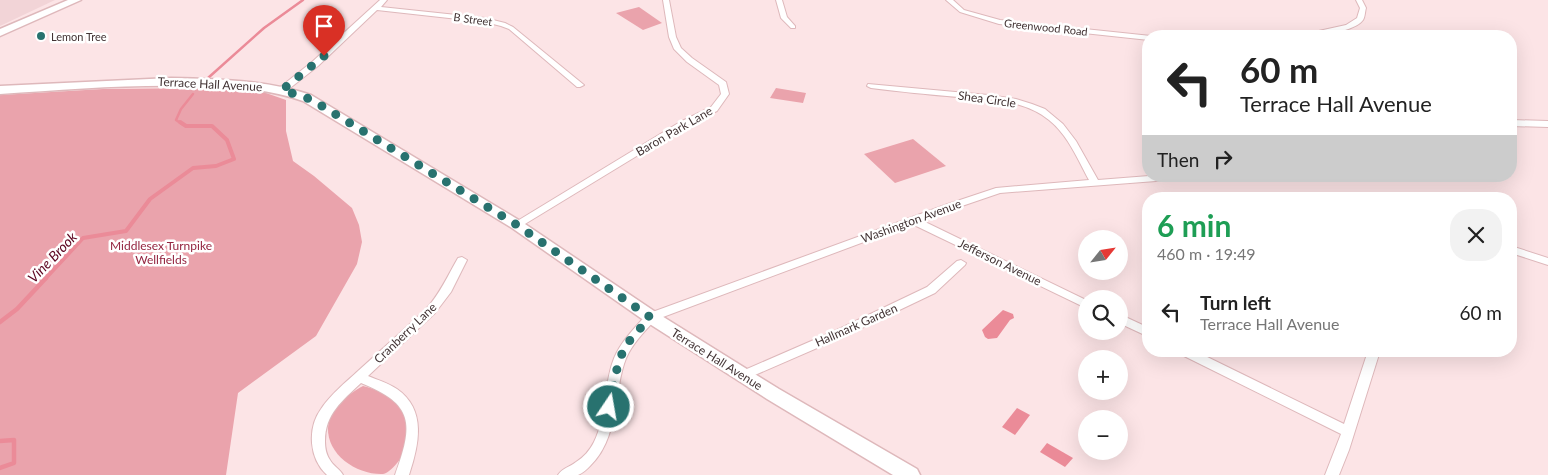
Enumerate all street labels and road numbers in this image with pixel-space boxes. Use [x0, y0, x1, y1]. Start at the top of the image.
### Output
street label: B Street [453, 10, 493, 28]
street label: Greenwood Road [1004, 16, 1088, 38]
street label: Terrace Hall Avenue [157, 74, 263, 94]
street label: Shea Circle [957, 88, 1017, 110]
street label: Baron Park Lane [633, 103, 715, 159]
street label: Washington Avenue [859, 196, 963, 246]
street label: Jefferson Avenue [956, 235, 1044, 289]
street label: Cranberry Lane [371, 300, 439, 366]
street label: Hallmark Garden [812, 300, 900, 350]
street label: Terrace Hall Avenue [669, 325, 765, 393]

